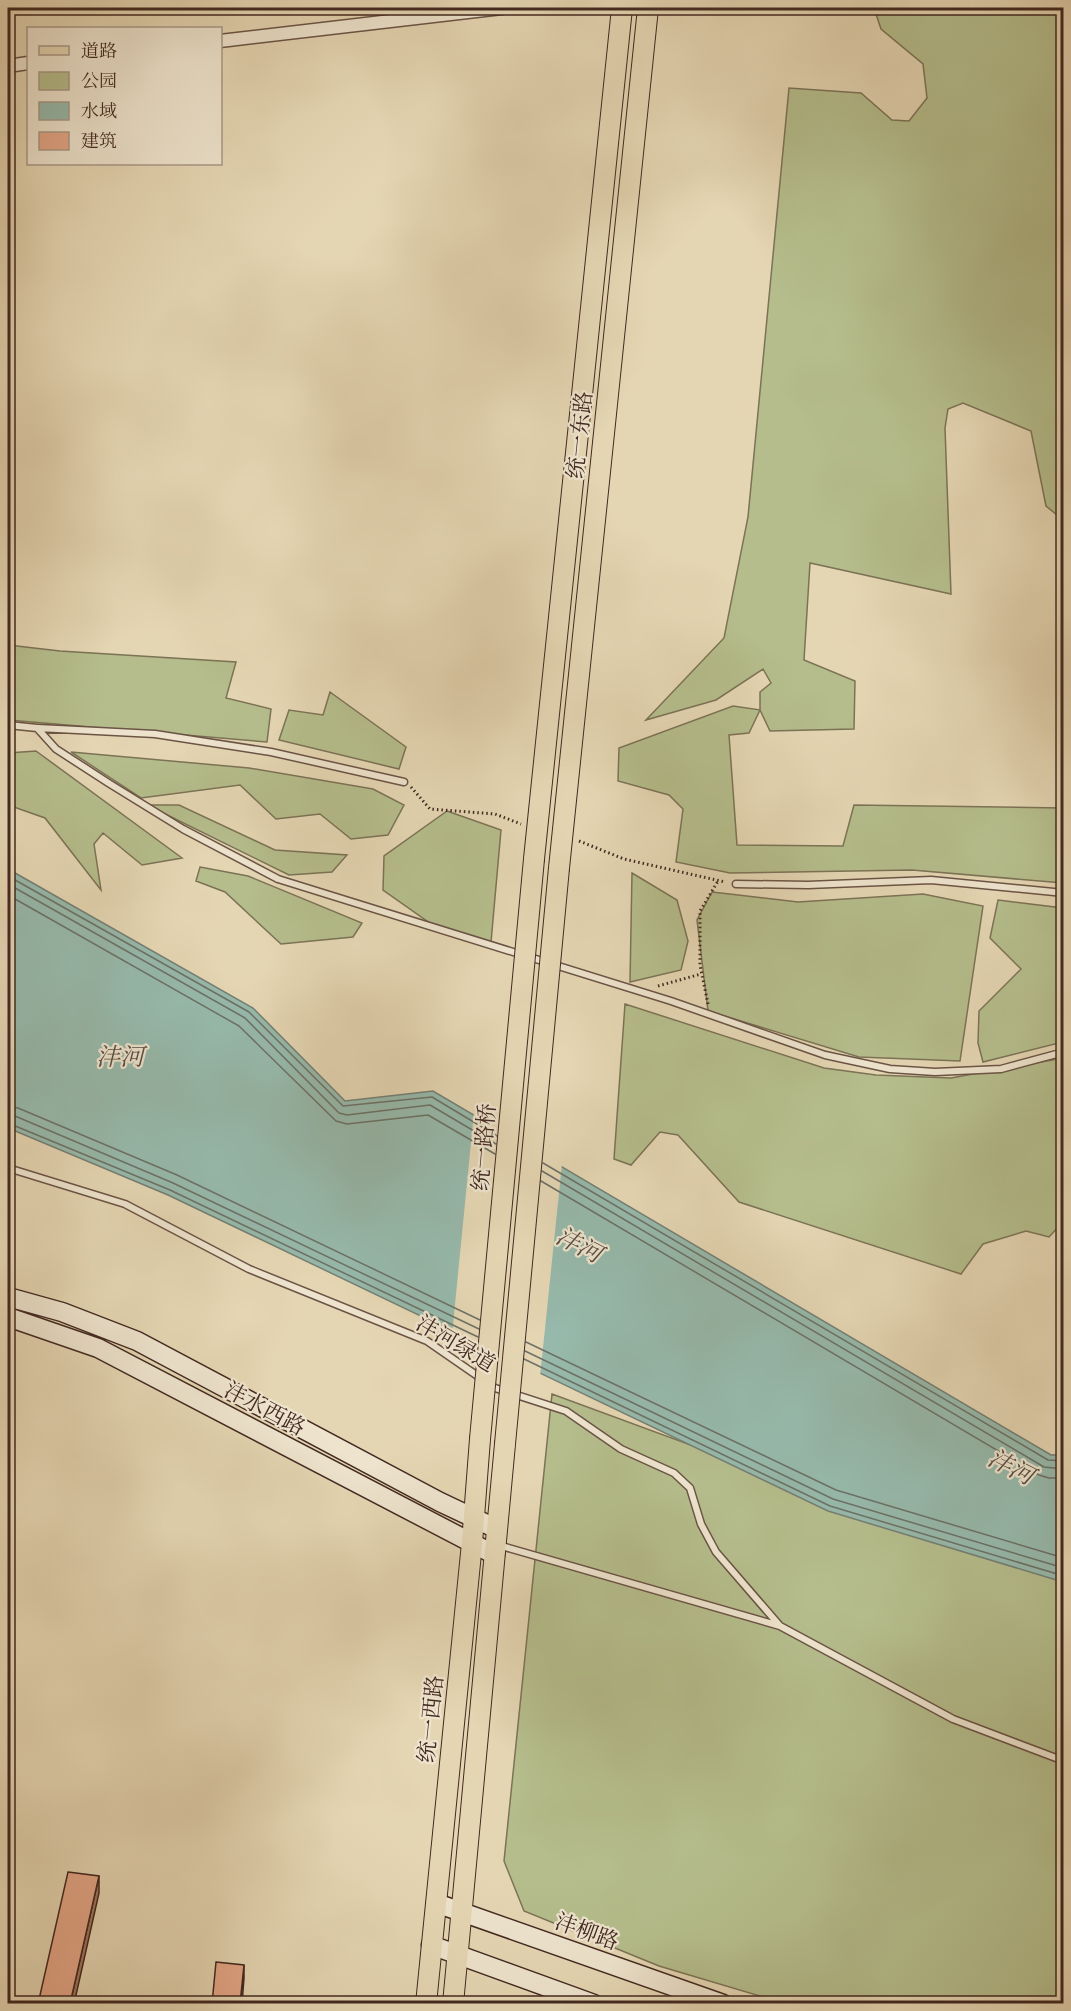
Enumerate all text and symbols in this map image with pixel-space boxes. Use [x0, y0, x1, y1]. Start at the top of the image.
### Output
legend [27, 27, 222, 165]
text: 道路 [81, 40, 117, 66]
text: 公园 [81, 70, 117, 96]
text: 水域 [81, 100, 117, 126]
text: 建筑 [81, 130, 117, 156]
street label: 统一东路 [561, 390, 602, 481]
water label: 沣河 [96, 1042, 148, 1076]
street label: 统一路桥 [466, 1102, 506, 1192]
water label: 沣河 [549, 1221, 611, 1275]
street label: 沣河绿道 [408, 1309, 500, 1382]
street label: 沣水西路 [217, 1376, 310, 1445]
water label: 沣河 [981, 1443, 1043, 1497]
street label: 统一西路 [412, 1674, 453, 1765]
street label: 沣柳路 [549, 1907, 622, 1960]

